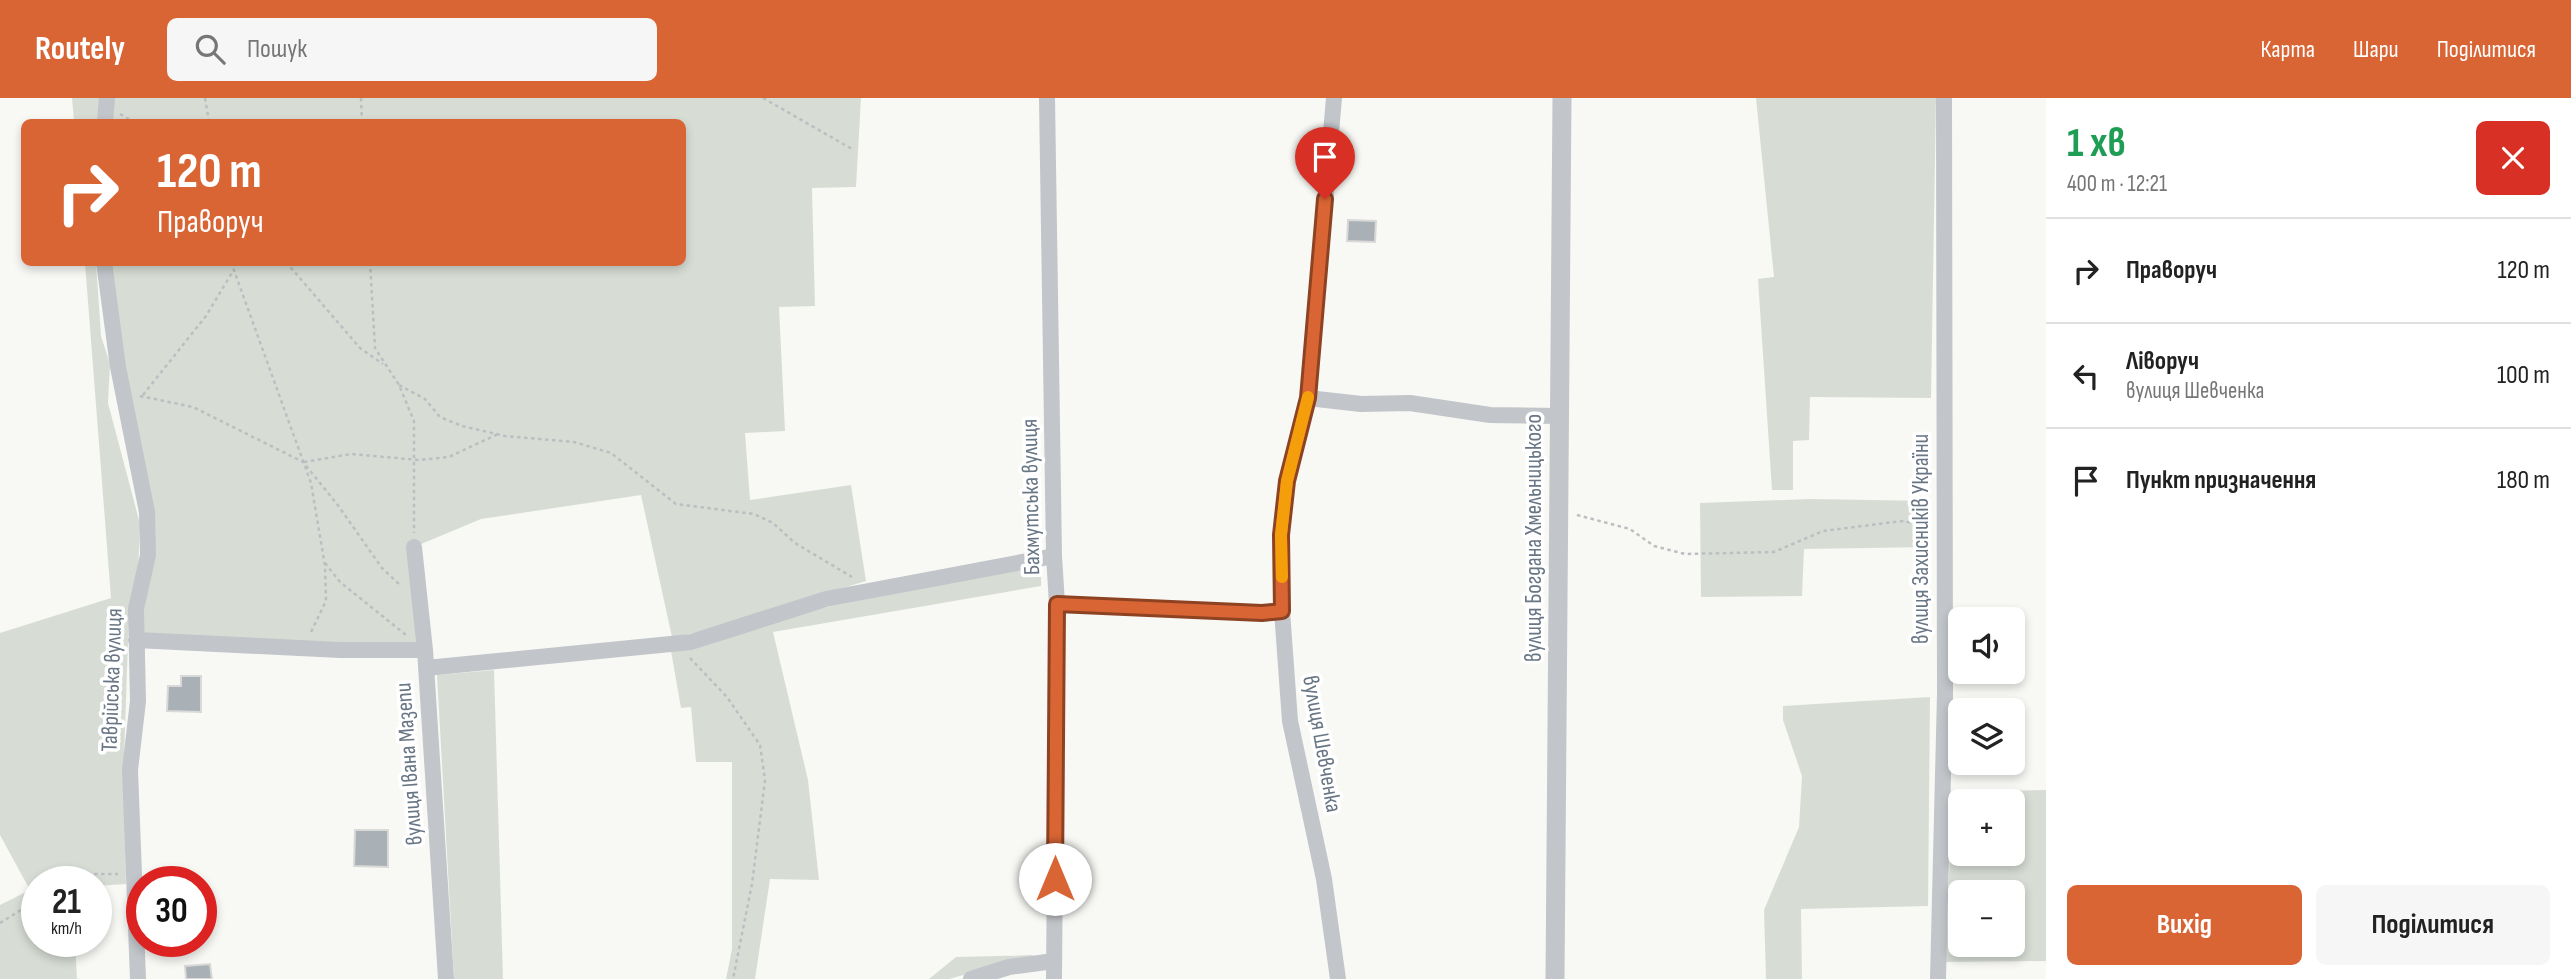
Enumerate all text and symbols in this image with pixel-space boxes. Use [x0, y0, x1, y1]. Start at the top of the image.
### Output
search box [167, 18, 657, 81]
text: Routely [35, 29, 125, 69]
icon: search [191, 30, 229, 68]
text: Пошук [247, 34, 307, 65]
text: Карта [2260, 35, 2315, 64]
text: Шари [2353, 35, 2399, 64]
text: Поділитися [2437, 35, 2536, 64]
text: 1 хв [2067, 118, 2126, 169]
button: close [2476, 121, 2550, 195]
pin [1295, 127, 1355, 199]
icon: arrive [1306, 138, 1344, 176]
text: 120 m [157, 143, 262, 202]
icon: right [42, 147, 133, 238]
text: 400 m · 12:21 [2067, 170, 2167, 198]
text: Праворуч [157, 203, 264, 242]
icon: right [2067, 252, 2105, 290]
text: Праворуч [2126, 255, 2217, 286]
text: 120 m [2497, 255, 2550, 286]
text: Ліворуч [2126, 346, 2199, 377]
icon: left [2067, 357, 2105, 395]
text: 100 m [2497, 360, 2550, 391]
text: вулиця Шевченка [2126, 377, 2264, 405]
street label: вулиця Богдана Хмельницького [1520, 414, 1548, 662]
street label: Бахмутська вулиця [1016, 419, 1046, 575]
street label: вулиця Захисників України [1907, 434, 1935, 644]
icon: arrive [2067, 462, 2105, 500]
text: Пункт призначення [2126, 465, 2316, 496]
text: 180 m [2497, 465, 2550, 496]
map controls [1948, 607, 2025, 957]
button: sound [1948, 607, 2025, 684]
street label: Таврійська вулиця [96, 608, 128, 752]
street label: вулиця Шевченка [1296, 673, 1348, 815]
street label: вулиця Івана Мазепи [389, 682, 429, 846]
button: layers [1948, 698, 2025, 775]
button: + [1948, 789, 2025, 866]
position arrow [1018, 842, 1092, 916]
speed limit sign: 30 [126, 866, 217, 957]
button: − [1948, 880, 2025, 957]
text: 21 [52, 881, 81, 924]
button: Вихід [2067, 885, 2302, 965]
button: Поділитися [2316, 885, 2550, 965]
text: km/h [51, 918, 82, 939]

